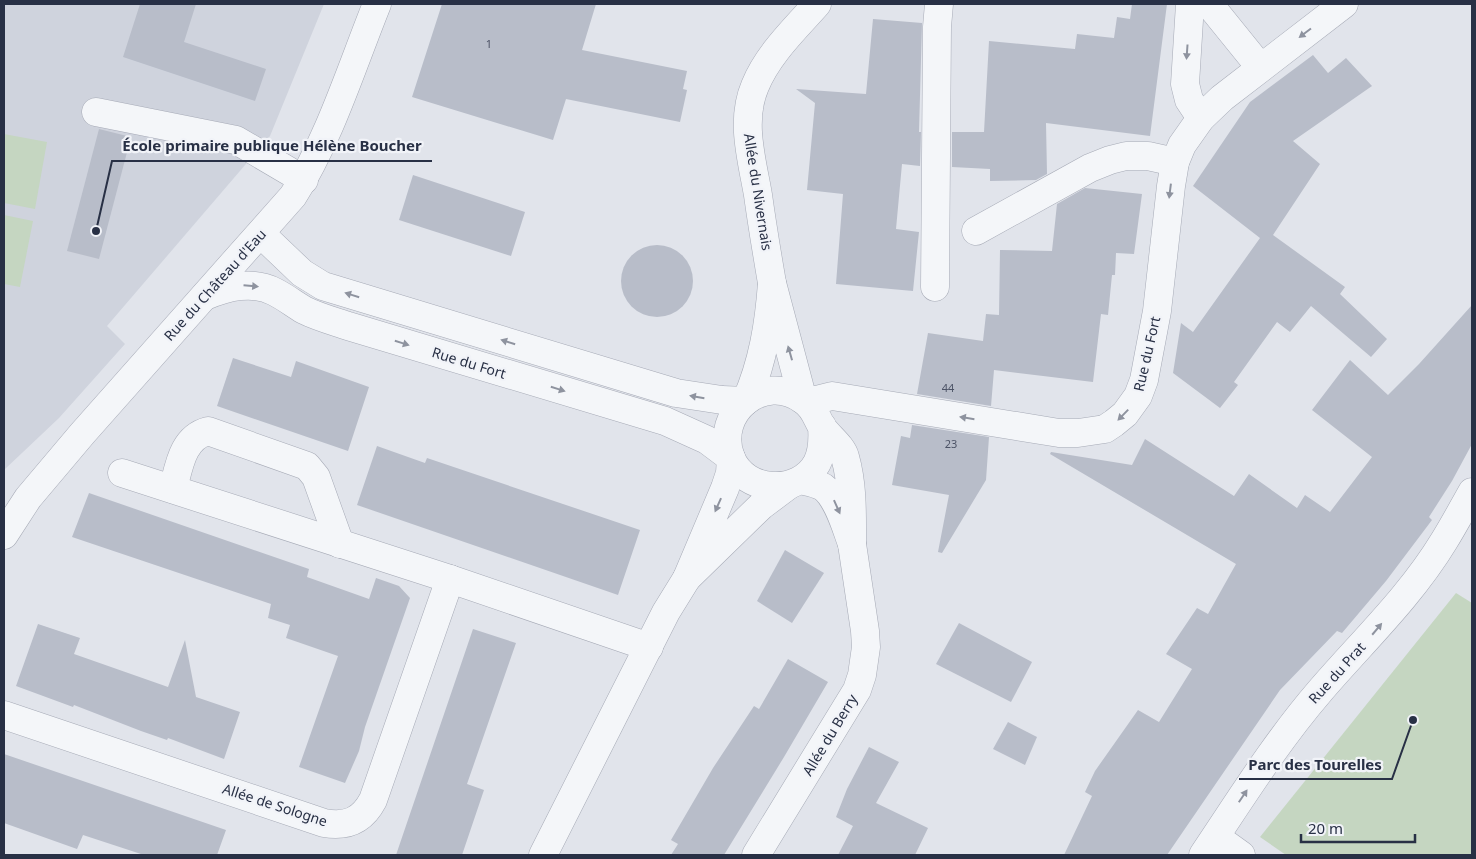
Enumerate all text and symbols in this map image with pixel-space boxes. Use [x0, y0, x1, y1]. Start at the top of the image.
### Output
one-way arrow [1299, 28, 1312, 39]
house number: 1 [486, 36, 492, 51]
one-way arrow [1182, 45, 1190, 61]
callout: École primaire publique Hélène Boucher [112, 131, 432, 161]
street label: Allée du Nivernais [740, 132, 777, 252]
text: École primaire publique Hélène Boucher [122, 135, 422, 155]
one-way arrow [1166, 183, 1174, 199]
street label: Rue du Château d'Eau [159, 225, 270, 345]
one-way arrow [244, 282, 260, 290]
one-way arrow [344, 290, 359, 298]
street label: Rue du Fort [1129, 315, 1164, 393]
one-way arrow [500, 337, 515, 345]
one-way arrow [395, 339, 410, 347]
street label: Rue du Fort [430, 342, 508, 383]
one-way arrow [785, 345, 793, 360]
house number: 44 [942, 380, 955, 395]
one-way arrow [551, 385, 566, 393]
one-way arrow [689, 392, 705, 400]
one-way arrow [1117, 408, 1129, 420]
one-way arrow [959, 414, 975, 422]
house number: 23 [945, 436, 957, 451]
one-way arrow [714, 498, 722, 512]
one-way arrow [833, 500, 841, 514]
one-way arrow [1371, 622, 1382, 635]
street label: Rue du Prat [1304, 638, 1369, 708]
street label: Allée du Berry [798, 690, 862, 779]
callout: Parc des Tourelles [1239, 749, 1392, 779]
text: Parc des Tourelles [1248, 754, 1382, 774]
street label: Allée de Sologne [220, 779, 330, 830]
one-way arrow [1238, 790, 1248, 803]
scale bar [1301, 812, 1415, 844]
text: 20 m [1308, 818, 1343, 838]

